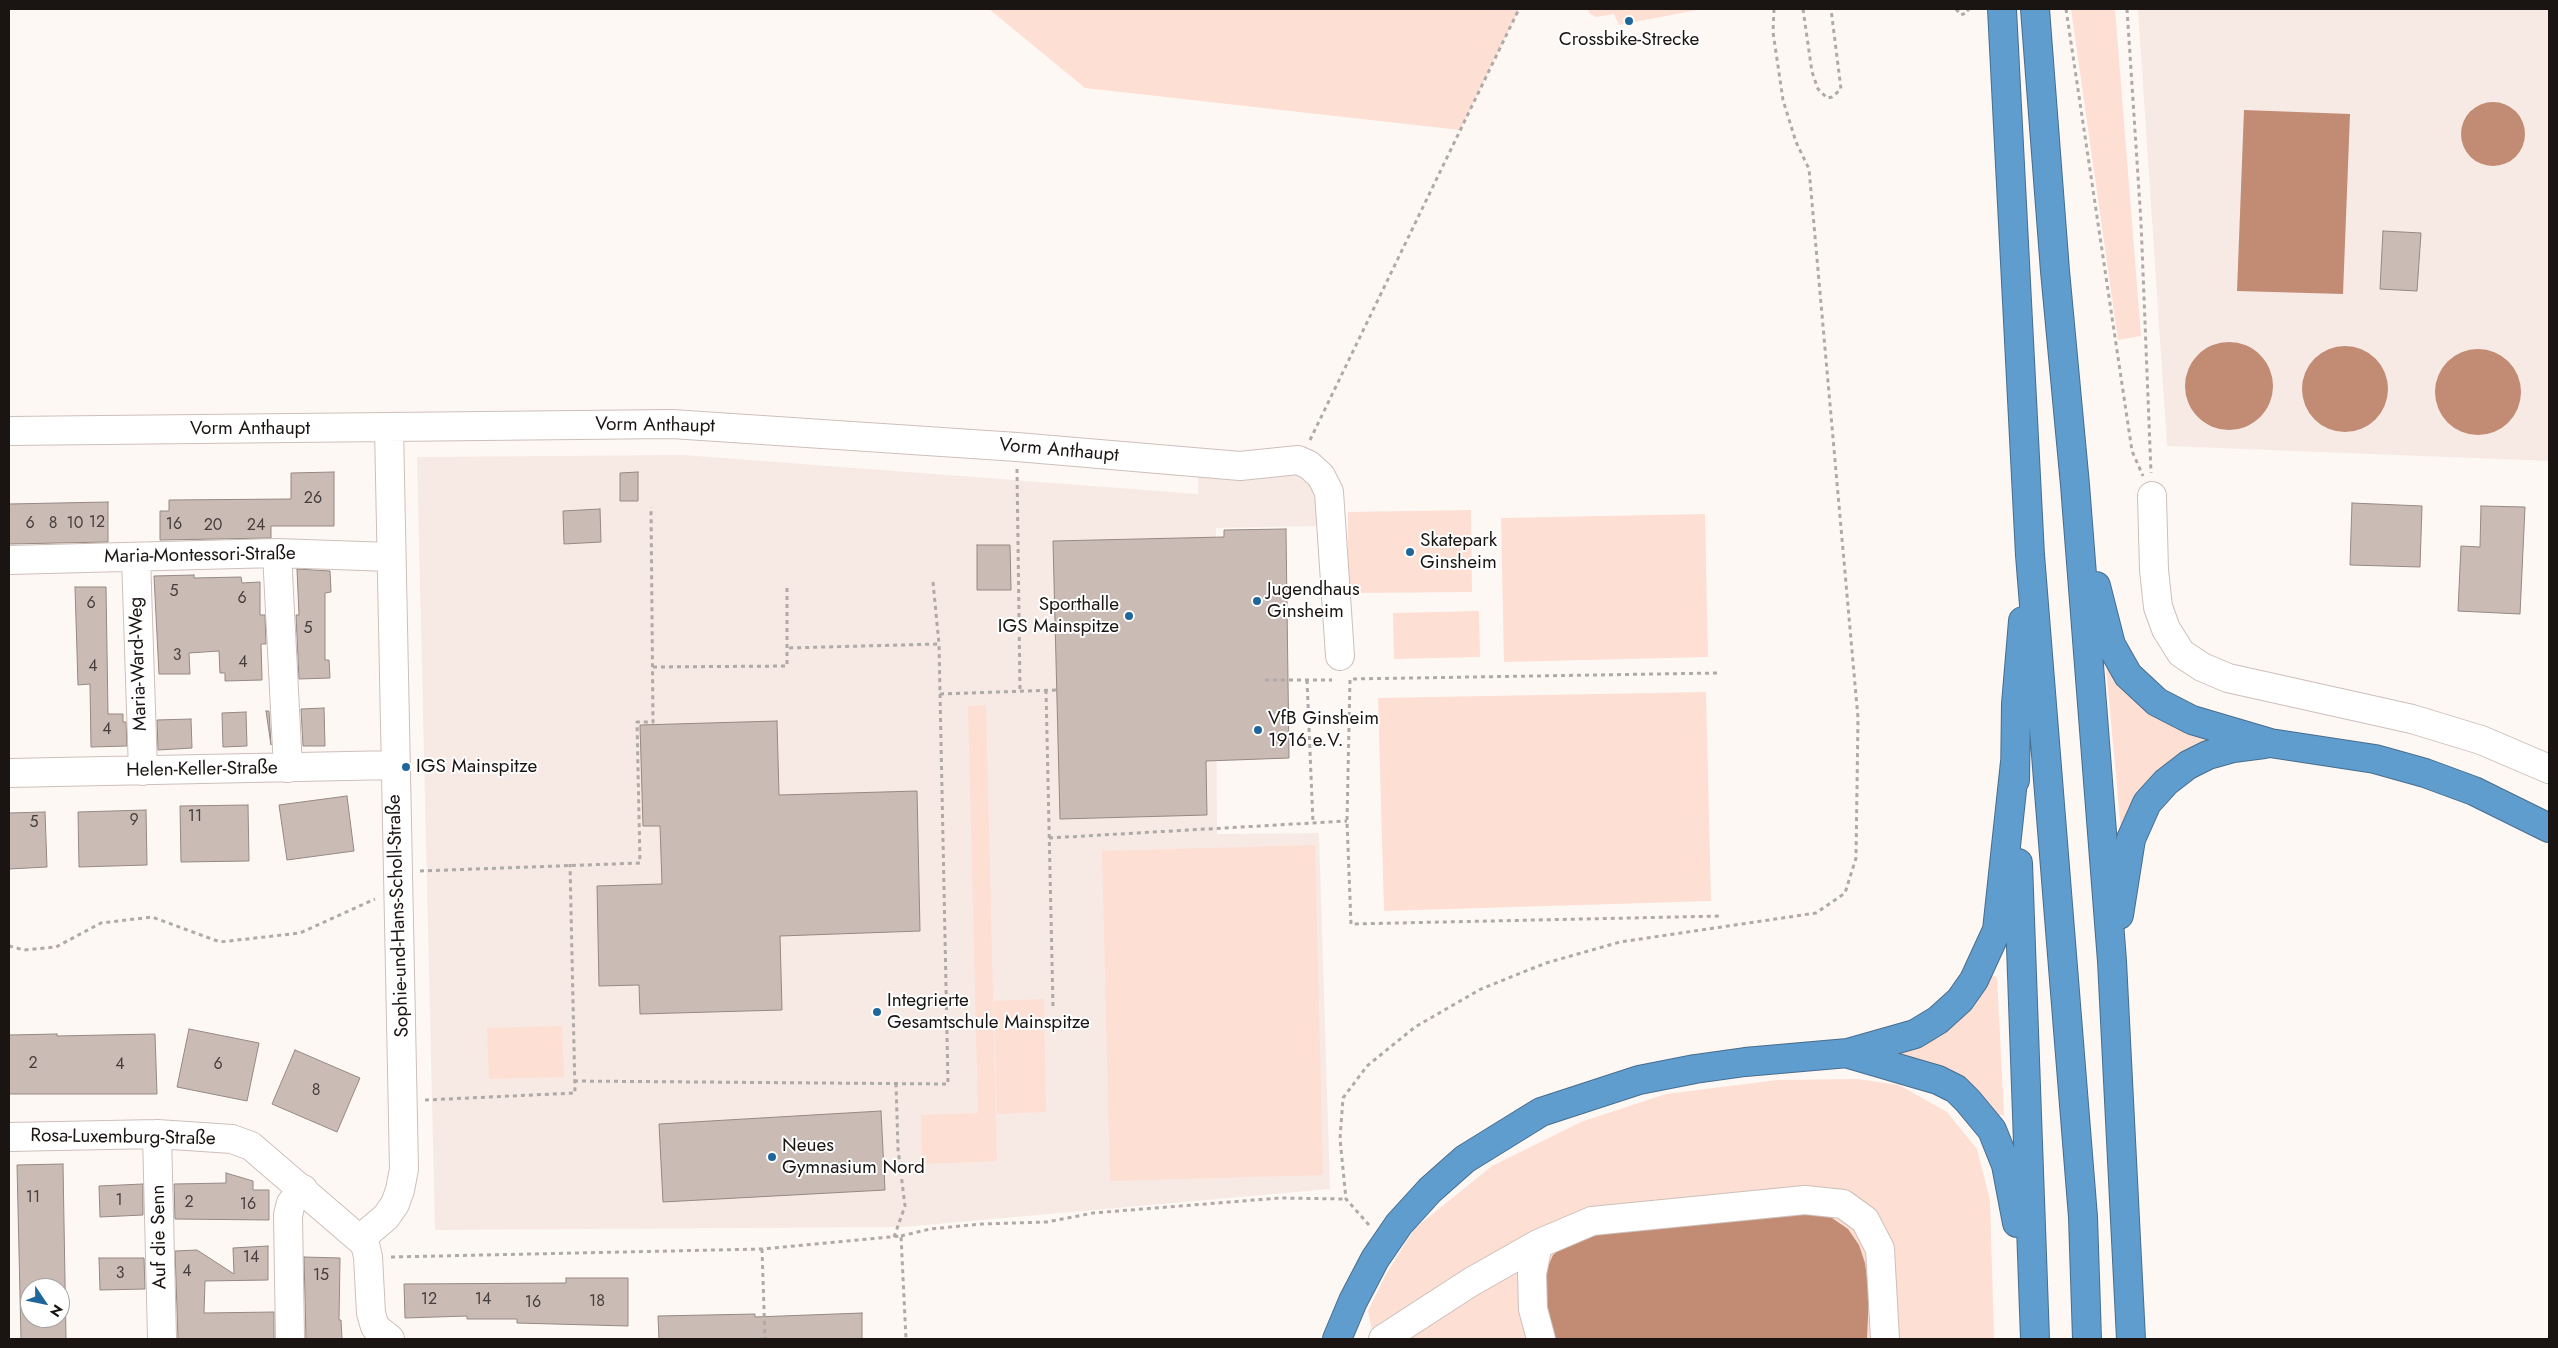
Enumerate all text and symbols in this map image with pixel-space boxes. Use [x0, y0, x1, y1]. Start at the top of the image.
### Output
marker: Crossbike-Strecke [1623, 15, 1635, 27]
place label: Crossbike-Strecke [1559, 29, 1699, 51]
street label: Vorm Anthaupt [595, 414, 715, 438]
street label: Vorm Anthaupt [190, 418, 310, 440]
street label: Vorm Anthaupt [998, 434, 1120, 468]
house number: 26 [304, 489, 322, 509]
house number: 12 [89, 513, 105, 533]
house number: 6 [25, 514, 35, 534]
house number: 8 [49, 514, 57, 534]
house number: 10 [67, 514, 83, 534]
house number: 16 [166, 515, 182, 535]
house number: 20 [204, 516, 222, 536]
house number: 24 [247, 516, 265, 536]
place label: Skatepark Ginsheim [1420, 530, 1497, 574]
street label: Maria-Montessori-Straße [104, 543, 296, 569]
marker: Skatepark Ginsheim [1404, 546, 1416, 558]
place label: Jugendhaus Ginsheim [1267, 579, 1360, 623]
house number: 5 [169, 582, 179, 602]
house number: 6 [237, 589, 247, 609]
house number: 6 [86, 594, 96, 614]
place label: Sporthalle IGS Mainspitze [998, 594, 1119, 638]
marker: Jugendhaus Ginsheim [1251, 595, 1263, 607]
street label: Maria-Ward-Weg [125, 596, 153, 732]
marker: Sporthalle IGS Mainspitze [1123, 610, 1135, 622]
house number: 5 [303, 619, 313, 639]
house number: 3 [173, 646, 181, 666]
house number: 4 [238, 653, 248, 673]
house number: 4 [88, 657, 98, 677]
place label: VfB Ginsheim 1916 e.V. [1268, 708, 1379, 752]
house number: 4 [102, 720, 112, 740]
marker: VfB Ginsheim 1916 e.V. [1252, 724, 1264, 736]
place label: IGS Mainspitze [416, 756, 537, 778]
street label: Helen-Keller-Straße [126, 757, 278, 783]
marker: IGS Mainspitze [400, 761, 412, 773]
street label: Sophie-und-Hans-Scholl-Straße [383, 794, 415, 1038]
house number: 11 [188, 807, 202, 827]
house number: 9 [129, 811, 139, 831]
house number: 5 [29, 813, 39, 833]
place label: Integrierte Gesamtschule Mainspitze [887, 990, 1090, 1034]
marker: Integrierte Gesamtschule Mainspitze [871, 1006, 883, 1018]
house number: 2 [28, 1054, 38, 1074]
house number: 4 [115, 1055, 125, 1075]
house number: 6 [213, 1055, 223, 1075]
house number: 8 [312, 1081, 320, 1101]
street label: Rosa-Luxemburg-Straße [30, 1125, 216, 1151]
place label: Neues Gymnasium Nord [782, 1135, 925, 1179]
marker: Neues Gymnasium Nord [766, 1151, 778, 1163]
street label: Auf die Senn [148, 1184, 172, 1290]
house number: 11 [26, 1188, 40, 1208]
house number: 1 [115, 1191, 123, 1211]
house number: 2 [184, 1193, 194, 1213]
house number: 16 [240, 1195, 256, 1215]
house number: 14 [243, 1248, 259, 1268]
house number: 4 [182, 1262, 192, 1282]
house number: 3 [116, 1264, 124, 1284]
house number: 15 [313, 1266, 329, 1286]
north arrow [20, 1278, 70, 1328]
house number: 12 [421, 1290, 437, 1310]
house number: 14 [475, 1290, 491, 1310]
house number: 18 [589, 1292, 605, 1312]
house number: 16 [525, 1293, 541, 1313]
text: N [45, 1301, 68, 1321]

